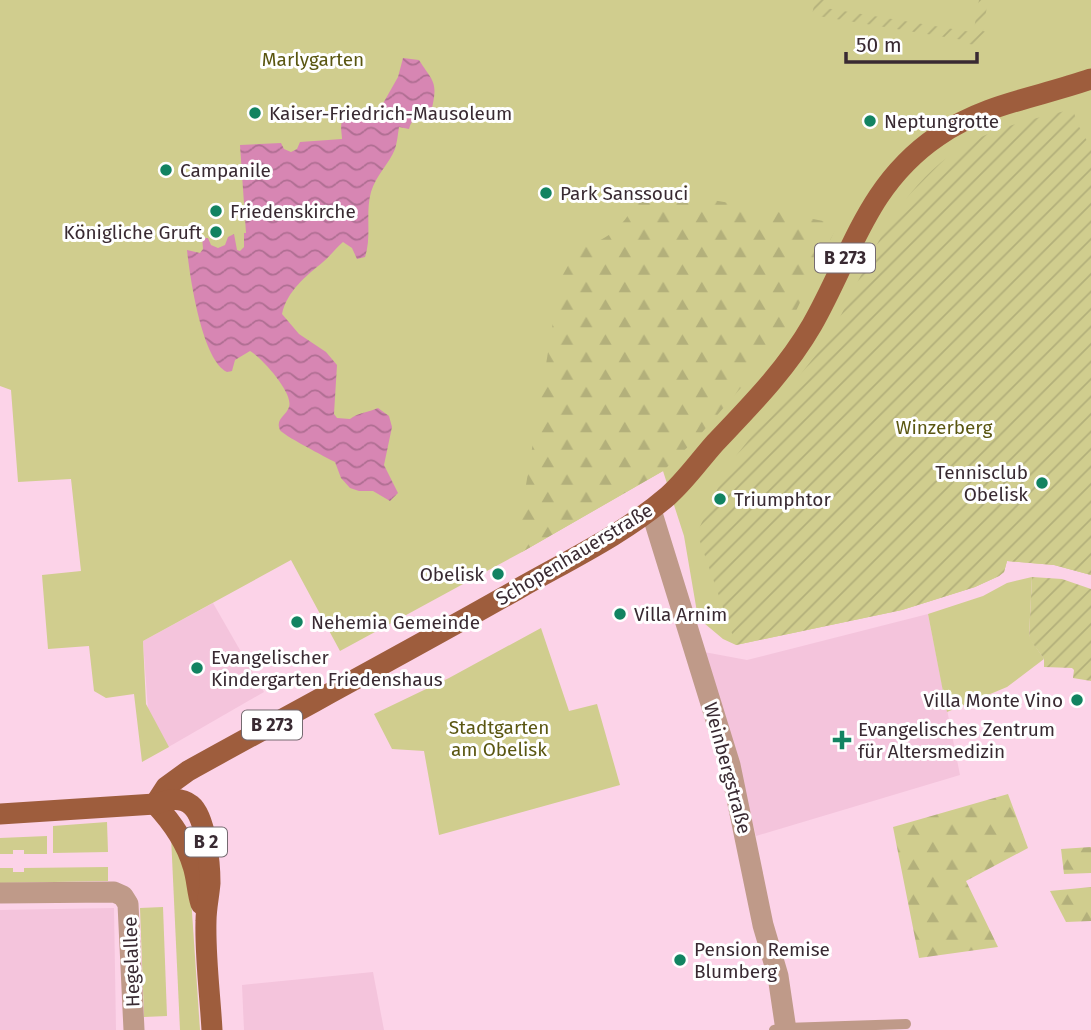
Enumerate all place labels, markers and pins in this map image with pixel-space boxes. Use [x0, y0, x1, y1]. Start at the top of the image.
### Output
place label: Kaiser-Friedrich-Mausoleum [269, 102, 512, 125]
marker: Kaiser-Friedrich-Mausoleum [247, 105, 263, 121]
place label: Neptungrotte [884, 110, 999, 133]
marker: Neptungrotte [862, 113, 878, 129]
place label: Campanile [180, 159, 271, 182]
marker: Campanile [158, 162, 174, 178]
place label: Park Sanssouci [560, 182, 688, 205]
marker: Park Sanssouci [538, 185, 554, 201]
place label: Friedenskirche [230, 200, 356, 223]
marker: Friedenskirche [208, 203, 224, 219]
place label: Königliche Gruft [63, 221, 202, 244]
marker: Königliche Gruft [208, 224, 224, 240]
place label: Tennisclub Obelisk [935, 461, 1028, 506]
marker: Tennisclub Obelisk [1034, 475, 1050, 491]
place label: Triumphtor [734, 488, 831, 511]
marker: Triumphtor [712, 491, 728, 507]
place label: Obelisk [420, 563, 484, 586]
marker: Obelisk [490, 566, 506, 582]
place label: Villa Arnim [634, 603, 727, 626]
marker: Villa Arnim [612, 606, 628, 622]
place label: Nehemia Gemeinde [311, 611, 480, 634]
marker: Nehemia Gemeinde [289, 614, 305, 630]
place label: Evangelischer Kindergarten Friedenshaus [211, 646, 443, 691]
marker: Evangelischer Kindergarten Friedenshaus [189, 660, 205, 676]
place label: Villa Monte Vino [924, 689, 1063, 712]
marker: Villa Monte Vino [1069, 692, 1085, 708]
place label: Evangelisches Zentrum für Altersmedizin [858, 718, 1055, 763]
marker: Evangelisches Zentrum für Altersmedizin [832, 730, 852, 750]
place label: Pension Remise Blumberg [694, 938, 830, 983]
marker: Pension Remise Blumberg [672, 952, 688, 968]

